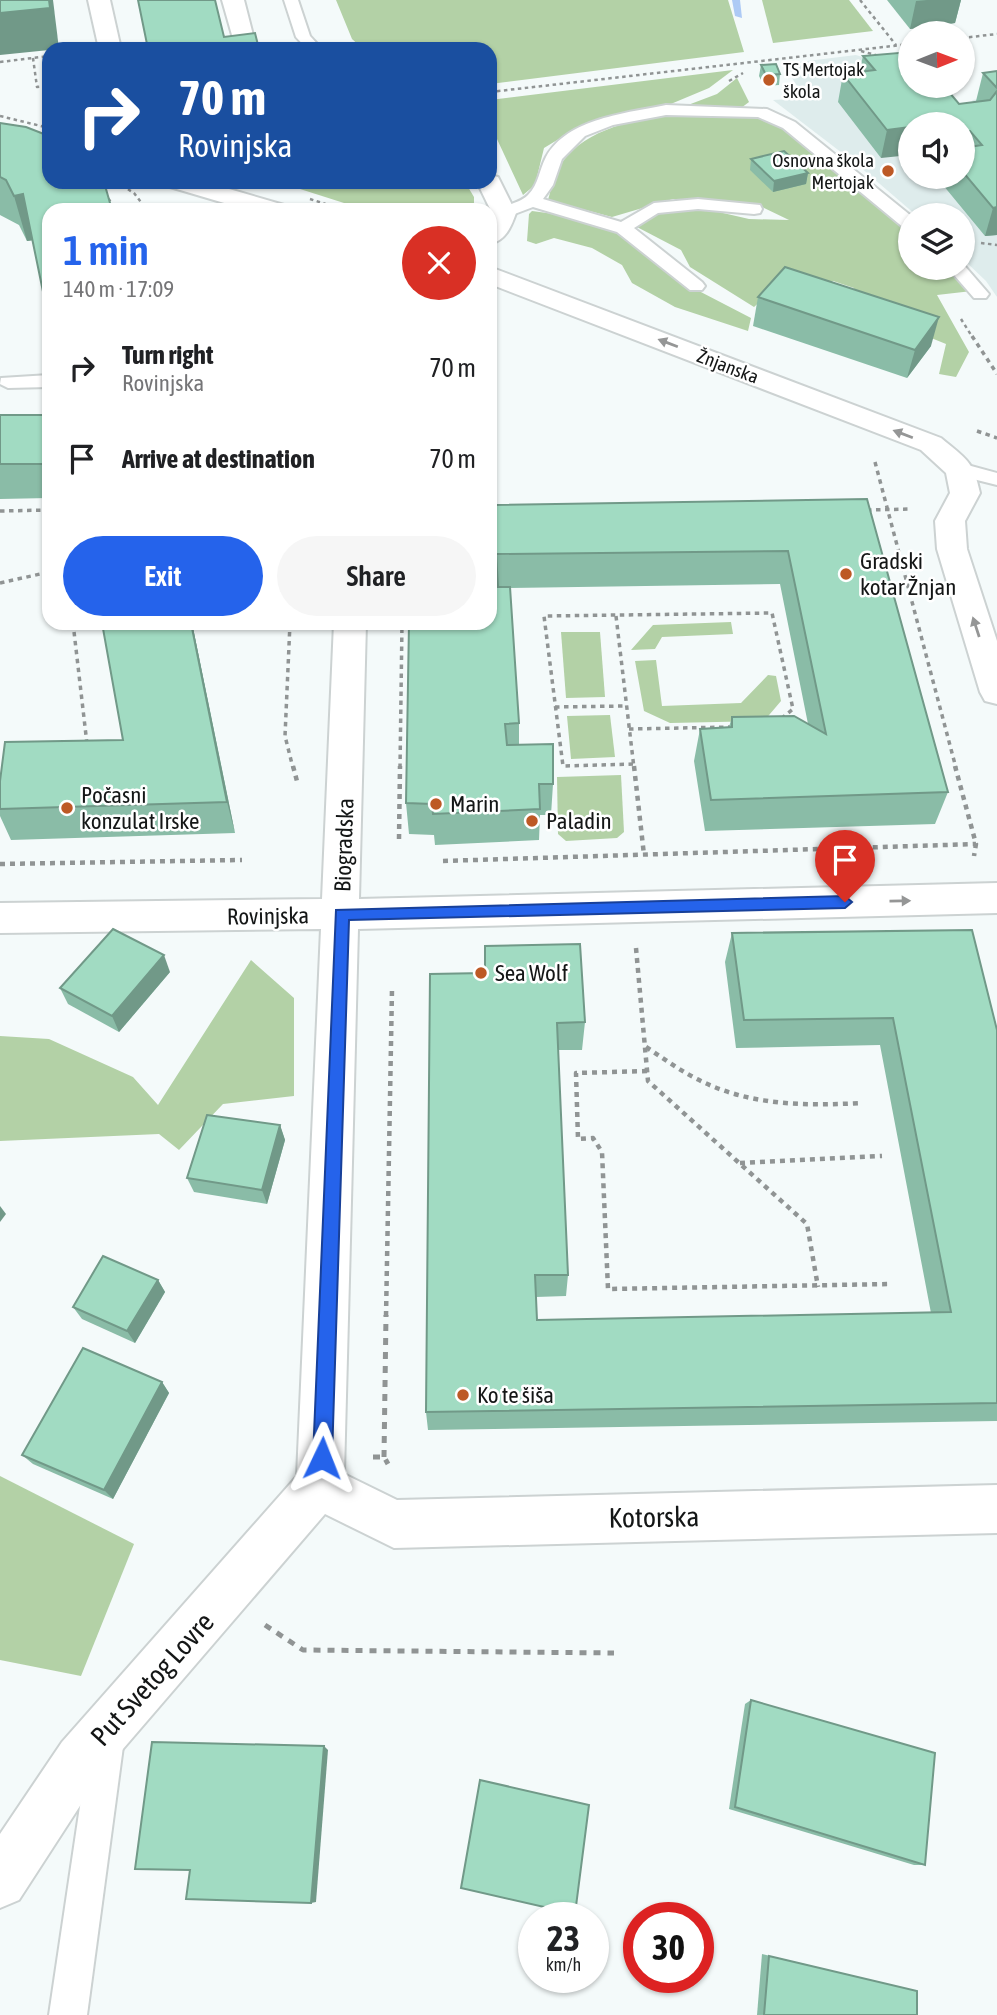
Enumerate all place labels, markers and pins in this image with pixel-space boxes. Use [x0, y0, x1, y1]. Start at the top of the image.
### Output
place label: TS Mertojak škola [783, 58, 865, 102]
marker: TS Mertojak škola [761, 72, 777, 88]
place label: Osnovna škola Mertojak [772, 149, 875, 193]
marker: Osnovna škola Mertojak [880, 163, 896, 179]
place label: Gradski kotar Žnjan [860, 548, 956, 600]
marker: Gradski kotar Žnjan [838, 566, 854, 582]
place label: Počasni konzulat Irske [81, 782, 199, 834]
place label: Marin [450, 791, 499, 817]
marker: Marin [428, 796, 444, 812]
marker: Počasni konzulat Irske [59, 800, 75, 816]
place label: Paladin [546, 808, 612, 834]
marker: Paladin [524, 813, 540, 829]
pin [815, 830, 875, 902]
place label: Sea Wolf [495, 960, 568, 986]
marker: Sea Wolf [473, 965, 489, 981]
place label: Ko te šiša [477, 1382, 554, 1408]
marker: Ko te šiša [455, 1387, 471, 1403]

